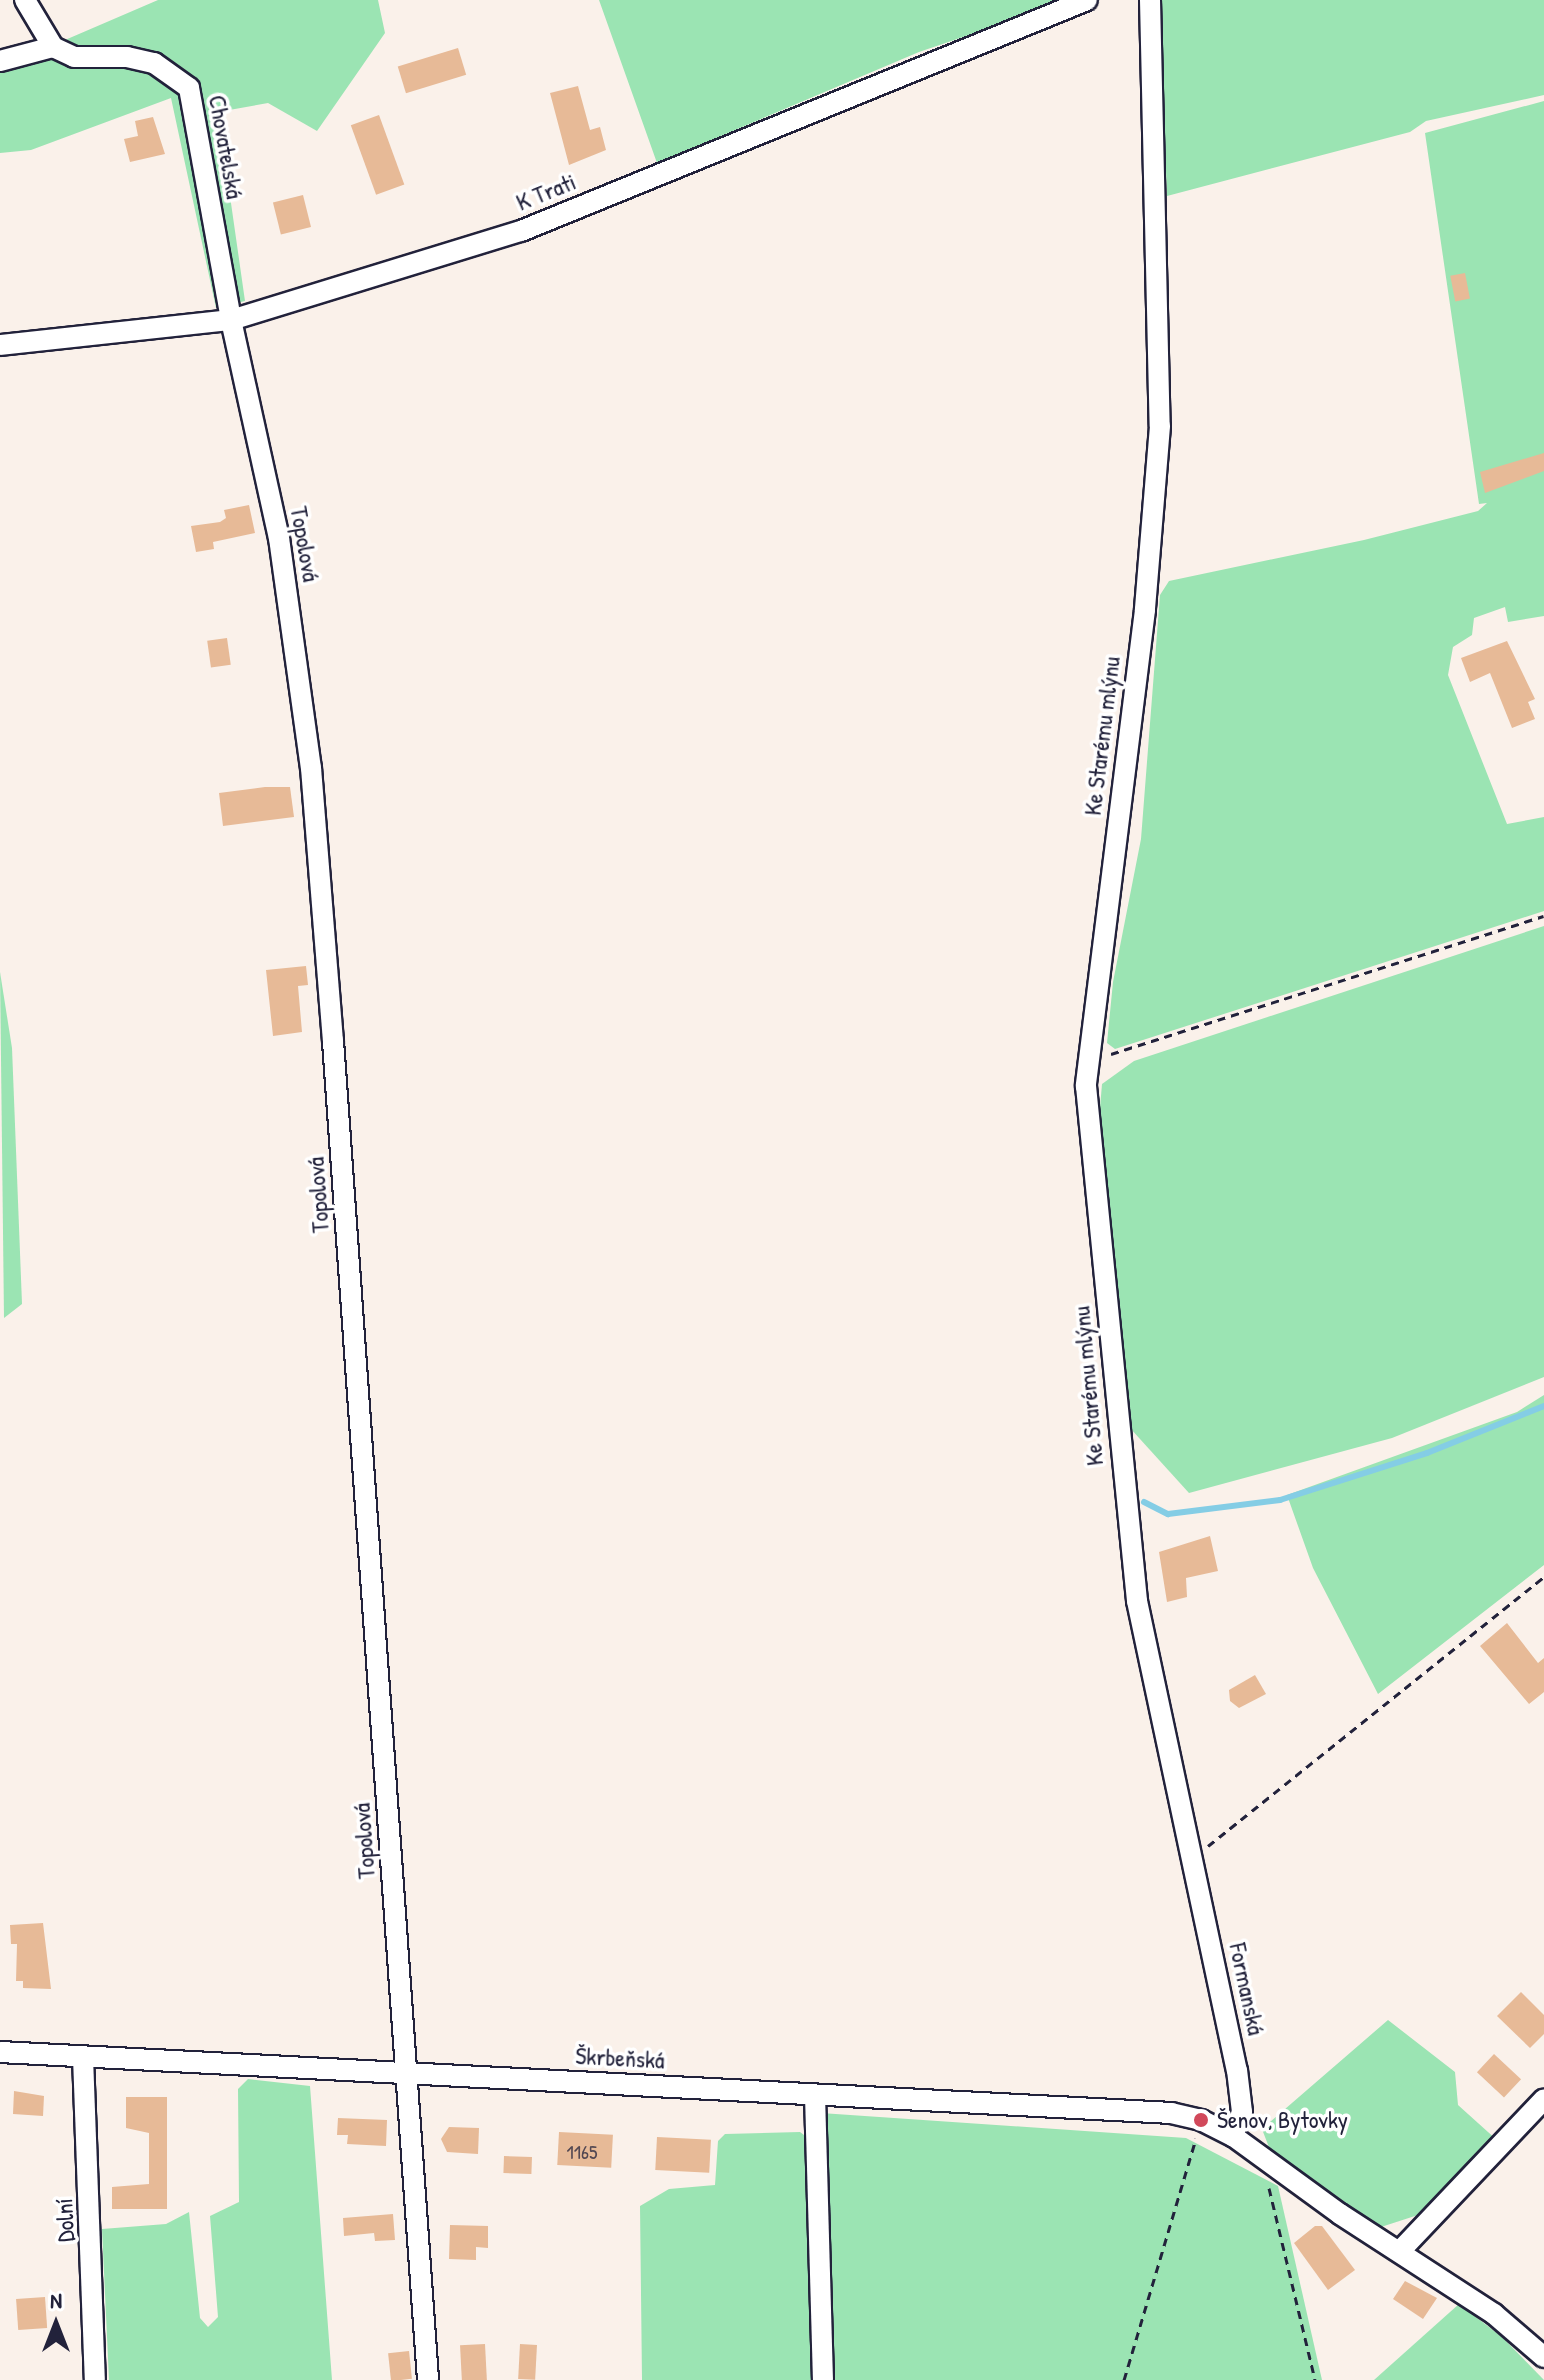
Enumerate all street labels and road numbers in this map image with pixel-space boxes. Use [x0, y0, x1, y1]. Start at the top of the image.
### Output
street label: Chovatelská [203, 93, 249, 201]
street label: K Trati [512, 167, 580, 217]
street label: Topolová [284, 504, 326, 584]
street label: Ke Starému mlýnu [1078, 655, 1126, 817]
street label: Topolová [301, 1156, 335, 1234]
street label: Ke Starému mlýnu [1067, 1305, 1109, 1467]
street label: Topolová [347, 1802, 381, 1880]
street label: Formanská [1223, 1940, 1271, 2038]
street label: Škrbeňská [575, 2041, 665, 2075]
street label: Dolní [49, 2197, 81, 2243]

